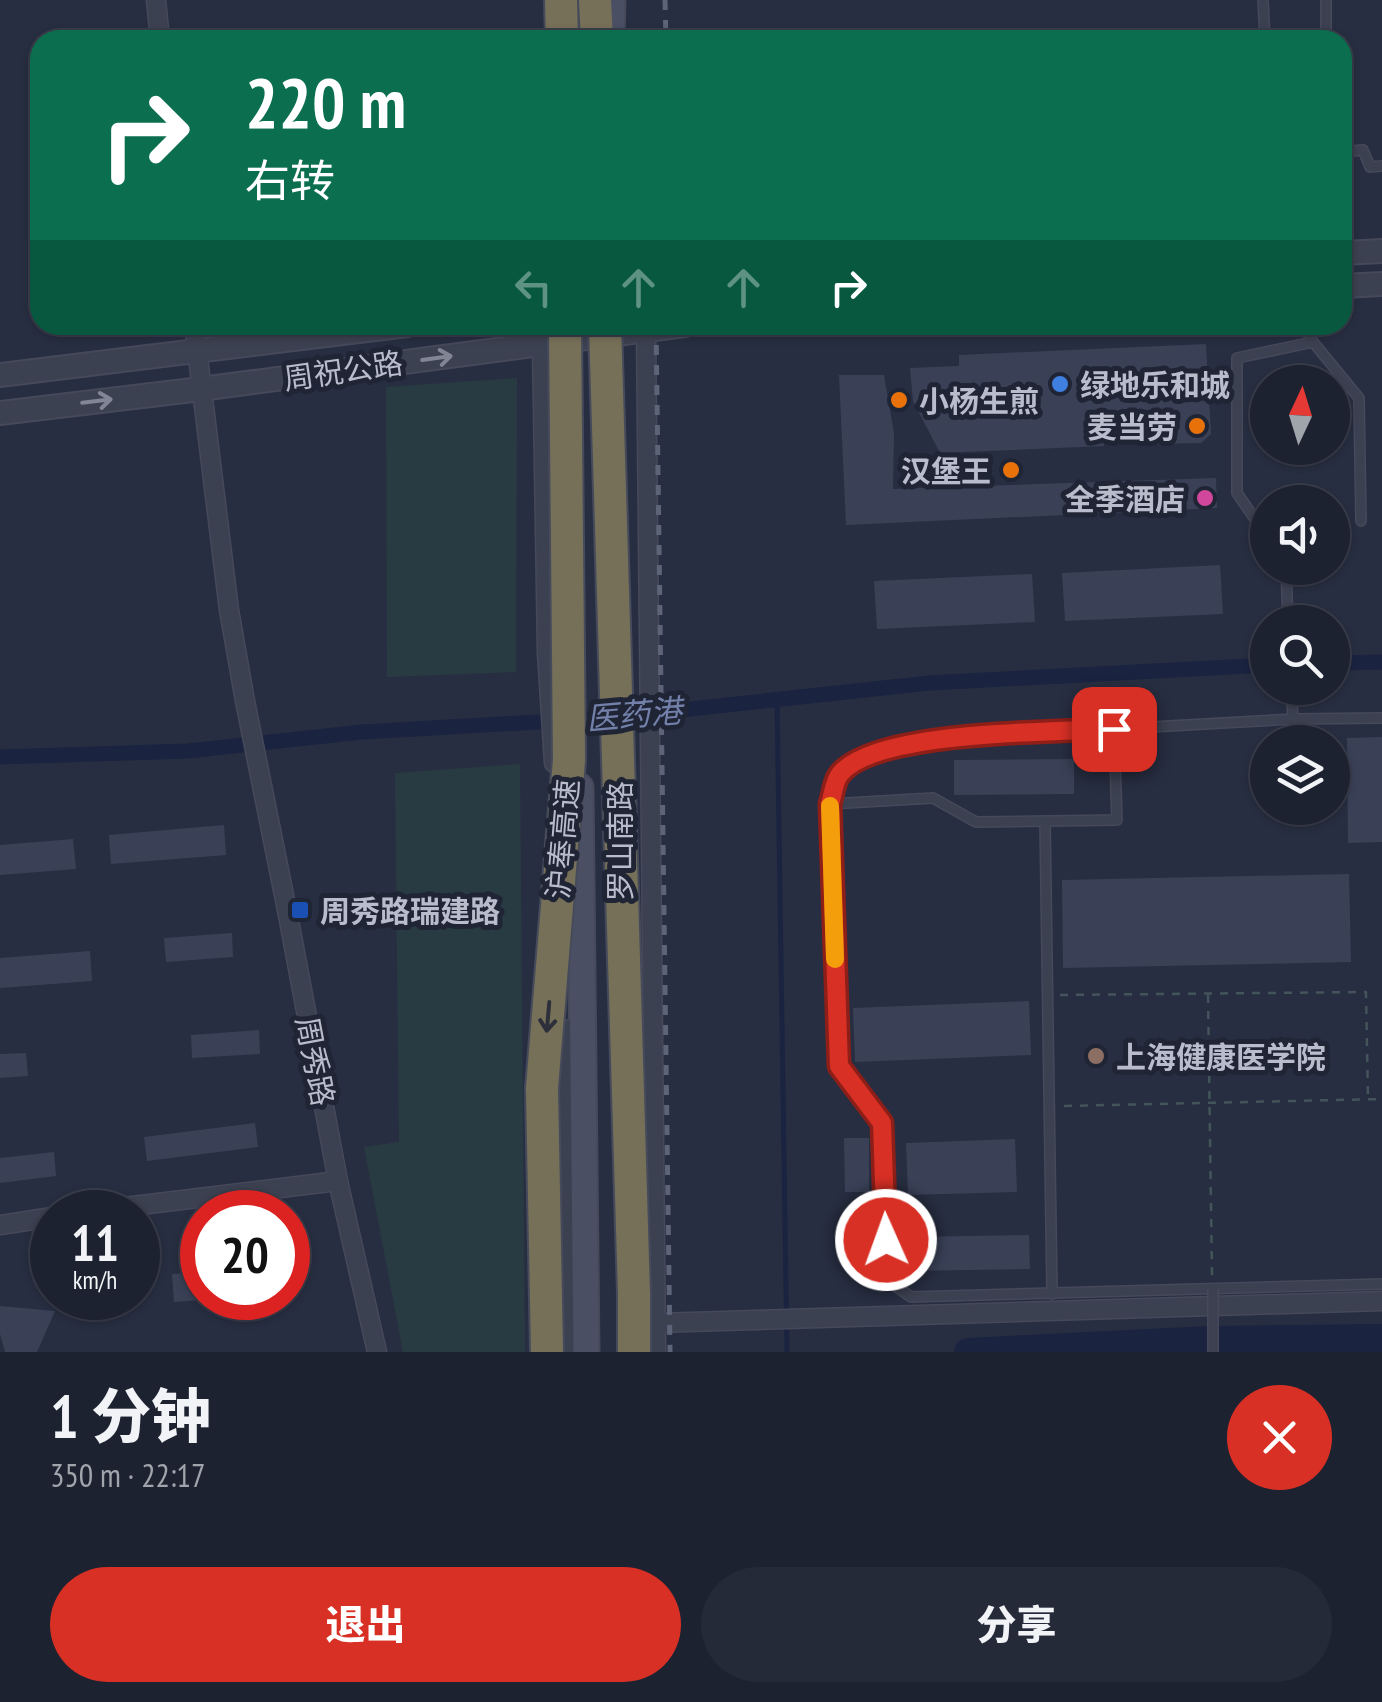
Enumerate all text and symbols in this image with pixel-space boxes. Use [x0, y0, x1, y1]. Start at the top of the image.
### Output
text: 220 m [245, 57, 406, 147]
icon: right [80, 70, 210, 200]
text: 右转 [245, 151, 335, 209]
icon: left [506, 260, 561, 315]
icon: ahead [611, 260, 666, 315]
icon: ahead [716, 260, 771, 315]
icon: right [821, 260, 876, 315]
street label: 周祝公路 [281, 342, 405, 398]
one-way arrow [420, 348, 452, 366]
place label: 绿地乐和城 [1080, 365, 1230, 404]
north arrow [1250, 365, 1350, 465]
map controls [1250, 365, 1350, 825]
marker: 绿地乐和城 [1049, 373, 1071, 395]
place label: 小杨生煎 [919, 381, 1039, 420]
marker: 小杨生煎 [888, 389, 910, 411]
one-way arrow [80, 392, 112, 410]
place label: 麦当劳 [1087, 407, 1177, 446]
marker: 麦当劳 [1186, 415, 1208, 437]
place label: 汉堡王 [901, 451, 991, 490]
marker: 汉堡王 [1000, 459, 1022, 481]
place label: 全季酒店 [1065, 479, 1185, 518]
button: sound [1250, 485, 1350, 585]
marker: 全季酒店 [1194, 487, 1216, 509]
button: search [1250, 605, 1350, 705]
pin [1072, 687, 1157, 772]
water label: 医药港 [584, 689, 688, 739]
icon: arrive [1087, 702, 1142, 757]
button: layers [1250, 725, 1350, 825]
street label: 沪奉高速 [537, 778, 587, 900]
street label: 罗山南路 [600, 781, 639, 901]
place label: 周秀路瑞建路 [320, 891, 500, 930]
marker: 周秀路瑞建路 [289, 899, 311, 921]
one-way arrow [538, 1000, 557, 1032]
street label: 周秀路 [288, 1013, 344, 1109]
place label: 上海健康医学院 [1116, 1037, 1326, 1076]
marker: 上海健康医学院 [1085, 1045, 1107, 1067]
position arrow [834, 1188, 938, 1292]
speed limit sign: 20 [180, 1190, 310, 1320]
text: 11 [71, 1210, 119, 1275]
text: km/h [73, 1264, 117, 1296]
text: 1 分钟 [50, 1377, 211, 1455]
button: close [1227, 1385, 1332, 1490]
text: 350 m · 22:17 [50, 1454, 205, 1496]
button: 退出 [50, 1567, 681, 1682]
button: 分享 [701, 1567, 1332, 1682]

